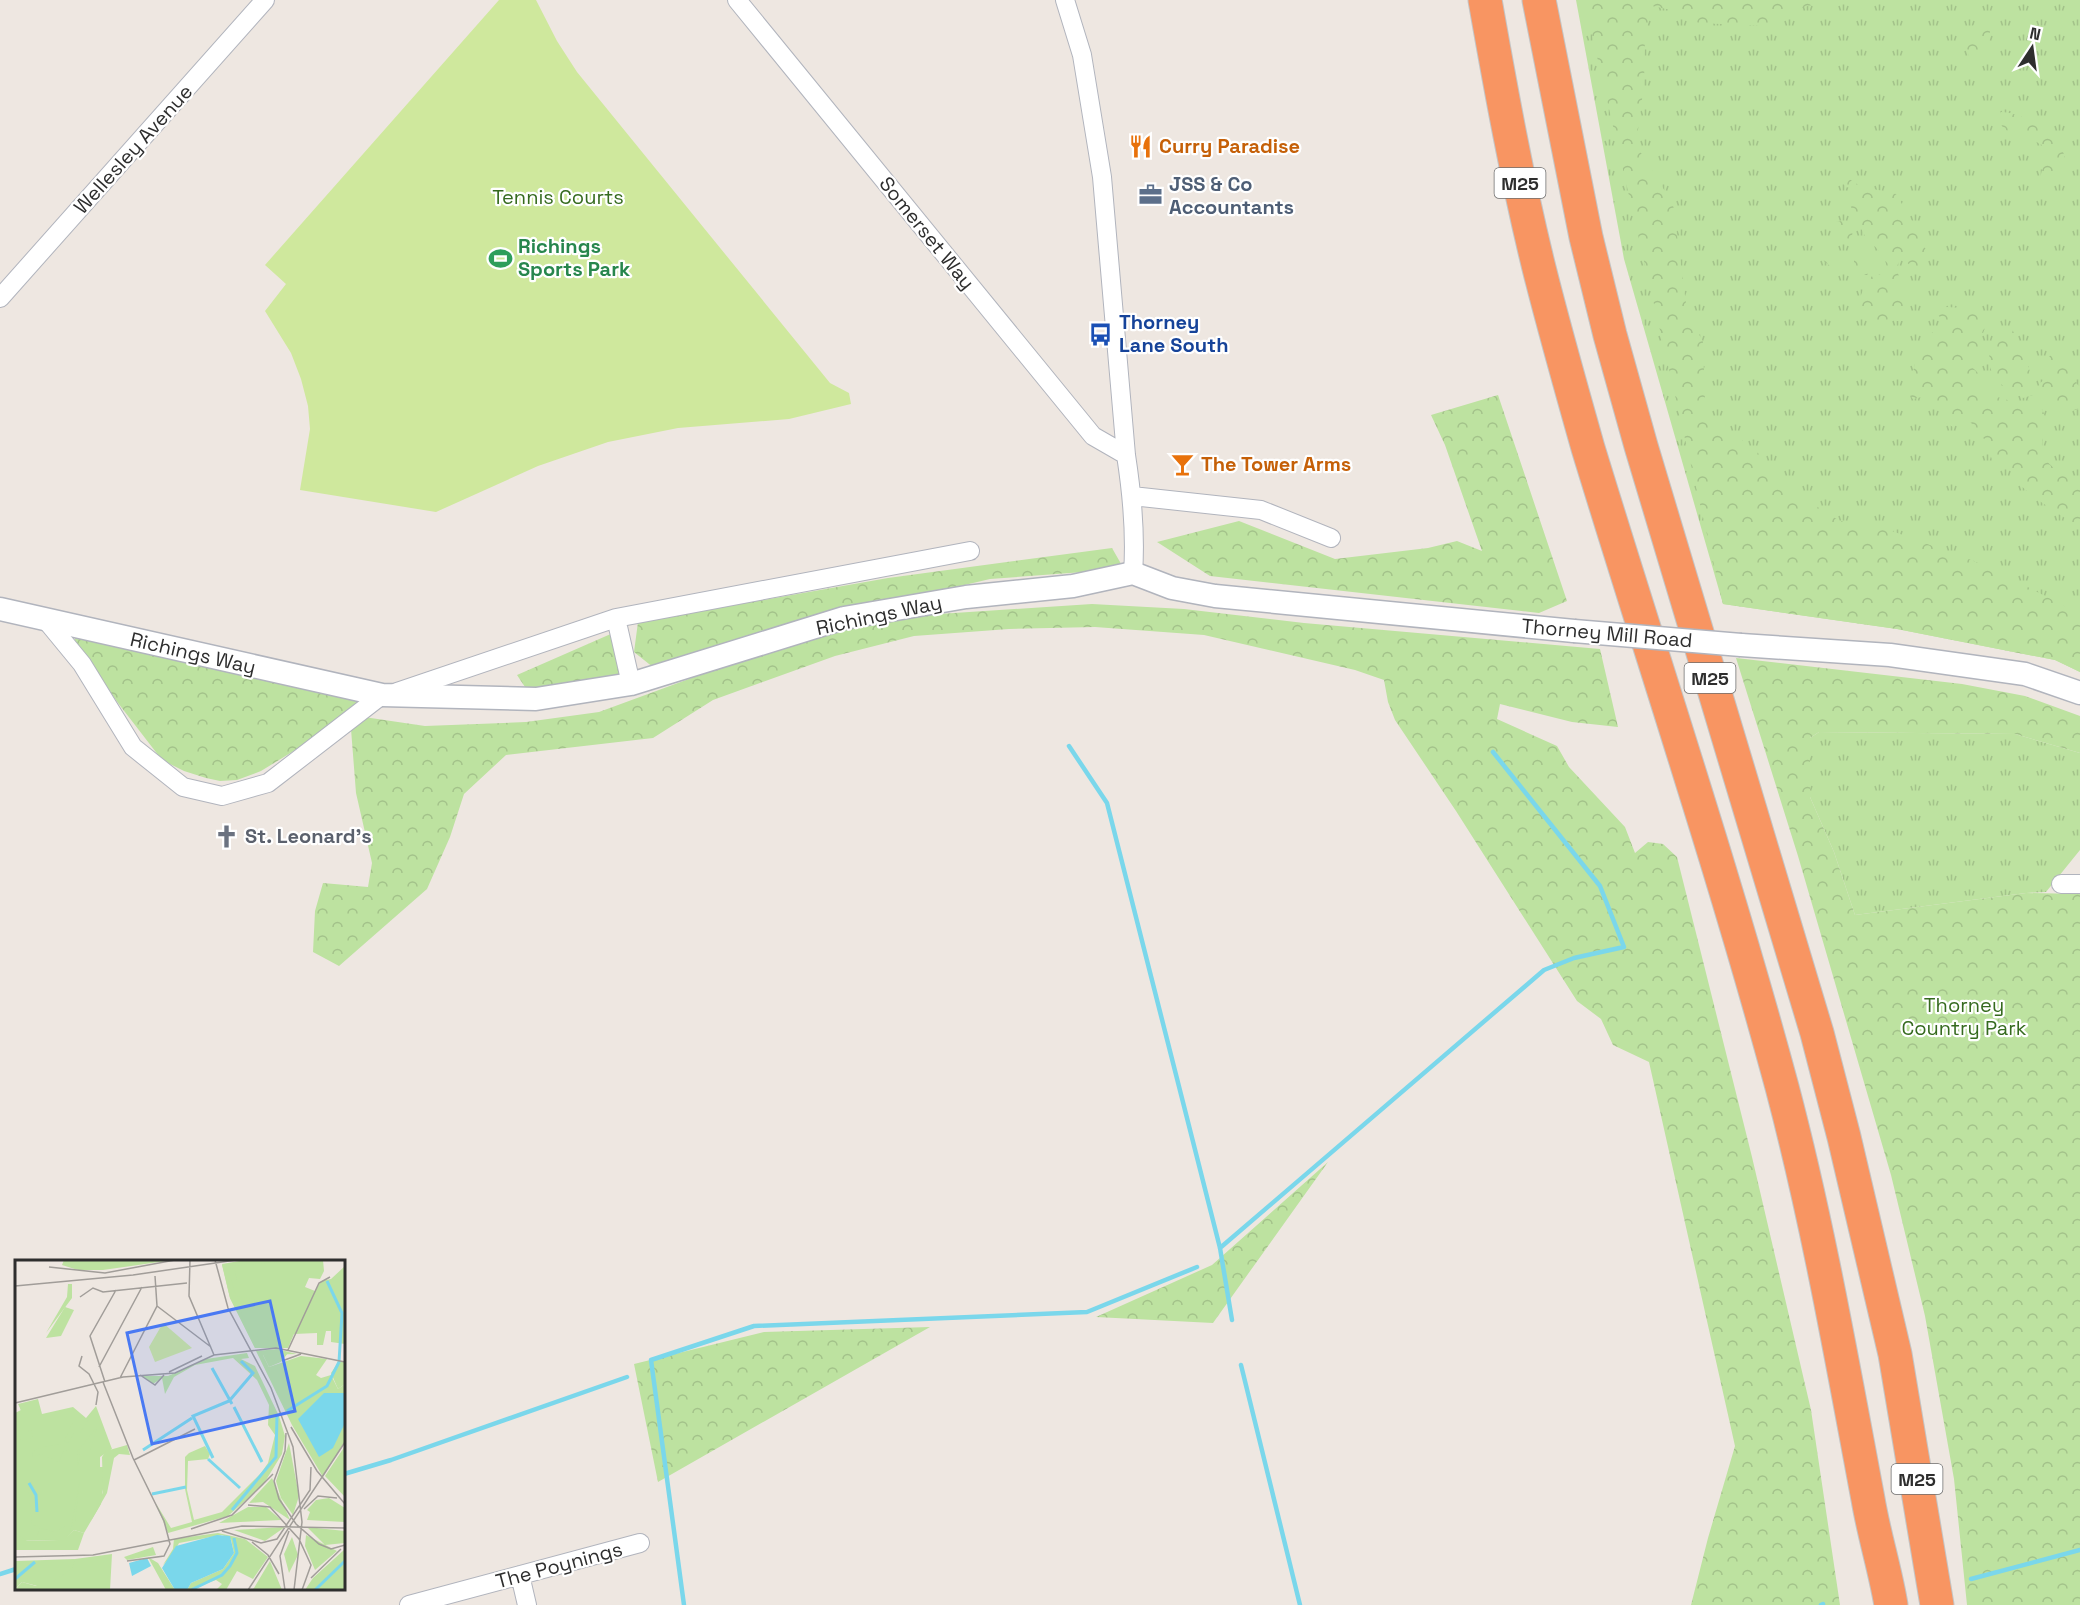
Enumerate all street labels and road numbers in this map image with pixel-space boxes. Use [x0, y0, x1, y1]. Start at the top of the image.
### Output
street label: Wellesley Avenue [68, 79, 198, 219]
road number: M25 [1494, 168, 1546, 198]
street label: Somerset Way [873, 171, 981, 295]
street label: Richings Way [814, 589, 944, 641]
street label: Thorney Mill Road [1520, 613, 1694, 653]
street label: Richings Way [128, 626, 258, 680]
road number: M25 [1684, 663, 1736, 693]
road number: M25 [1892, 1464, 1942, 1494]
street label: The Poynings [493, 1536, 625, 1594]

